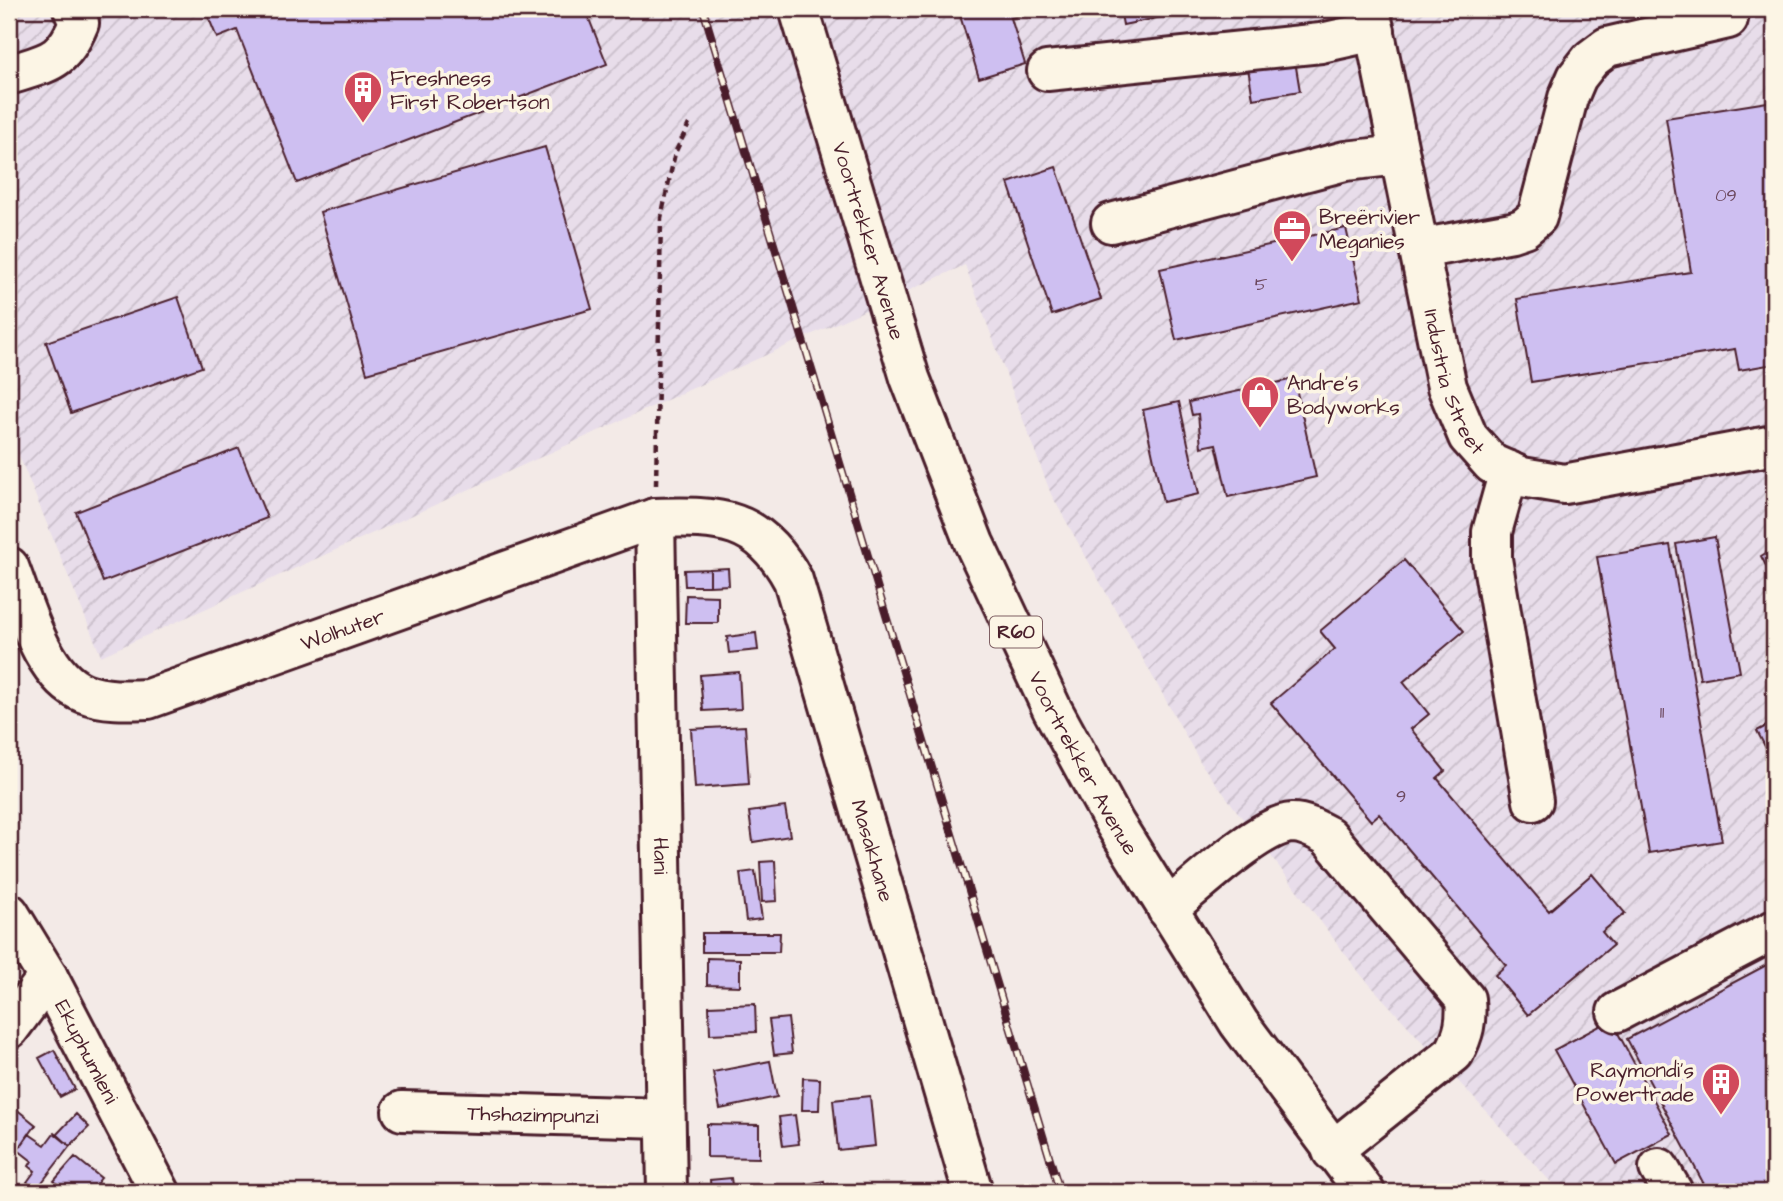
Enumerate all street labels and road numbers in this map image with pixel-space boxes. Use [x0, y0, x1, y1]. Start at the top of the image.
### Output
street label: Voortrekker Avenue [825, 138, 912, 343]
street label: Industria Street [1417, 306, 1492, 462]
street label: Wolhuter [297, 601, 389, 658]
road number: R60 [990, 617, 1042, 648]
street label: Voortrekker Avenue [1022, 666, 1145, 860]
street label: Masakhane [844, 796, 901, 905]
street label: Hani [646, 837, 676, 875]
street label: Ekuphumleni [48, 995, 126, 1109]
street label: Thshazimpunzi [467, 1098, 599, 1131]

